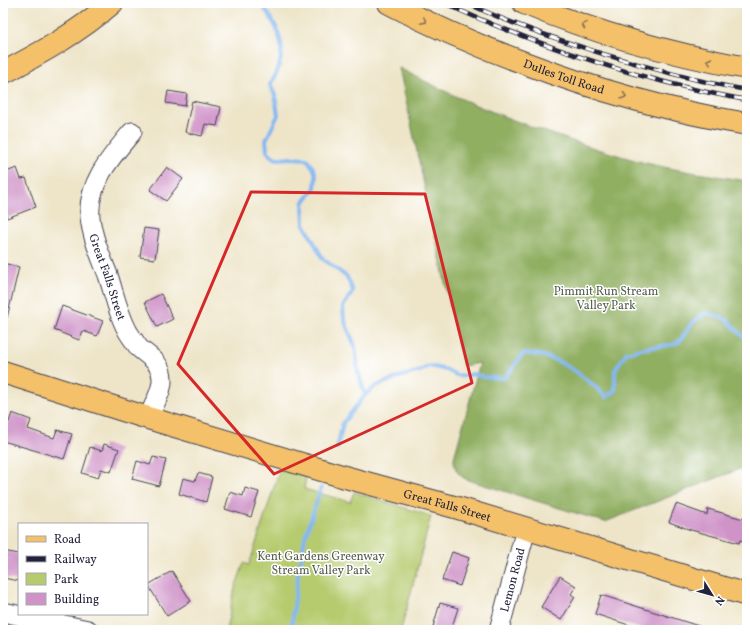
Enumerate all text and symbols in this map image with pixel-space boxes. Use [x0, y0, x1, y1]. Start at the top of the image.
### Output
one-way arrow [419, 16, 427, 24]
one-way arrow [580, 21, 587, 30]
street label: Dulles Toll Road [521, 56, 606, 99]
one-way arrow [706, 57, 712, 65]
one-way arrow [620, 91, 627, 100]
street label: Great Falls Street [85, 232, 129, 323]
park label: Pimmit Run Stream Valley Park [554, 284, 659, 314]
street label: Great Falls Street [402, 486, 493, 526]
legend [18, 523, 148, 615]
text: Road [54, 532, 81, 548]
street label: Lemon Road [497, 546, 530, 614]
park label: Kent Gardens Greenway Stream Valley Park [257, 549, 385, 579]
text: Railway [54, 552, 97, 568]
text: Park [54, 572, 79, 588]
north arrow [692, 575, 732, 615]
text: Building [54, 592, 99, 608]
text: N [710, 592, 727, 608]

